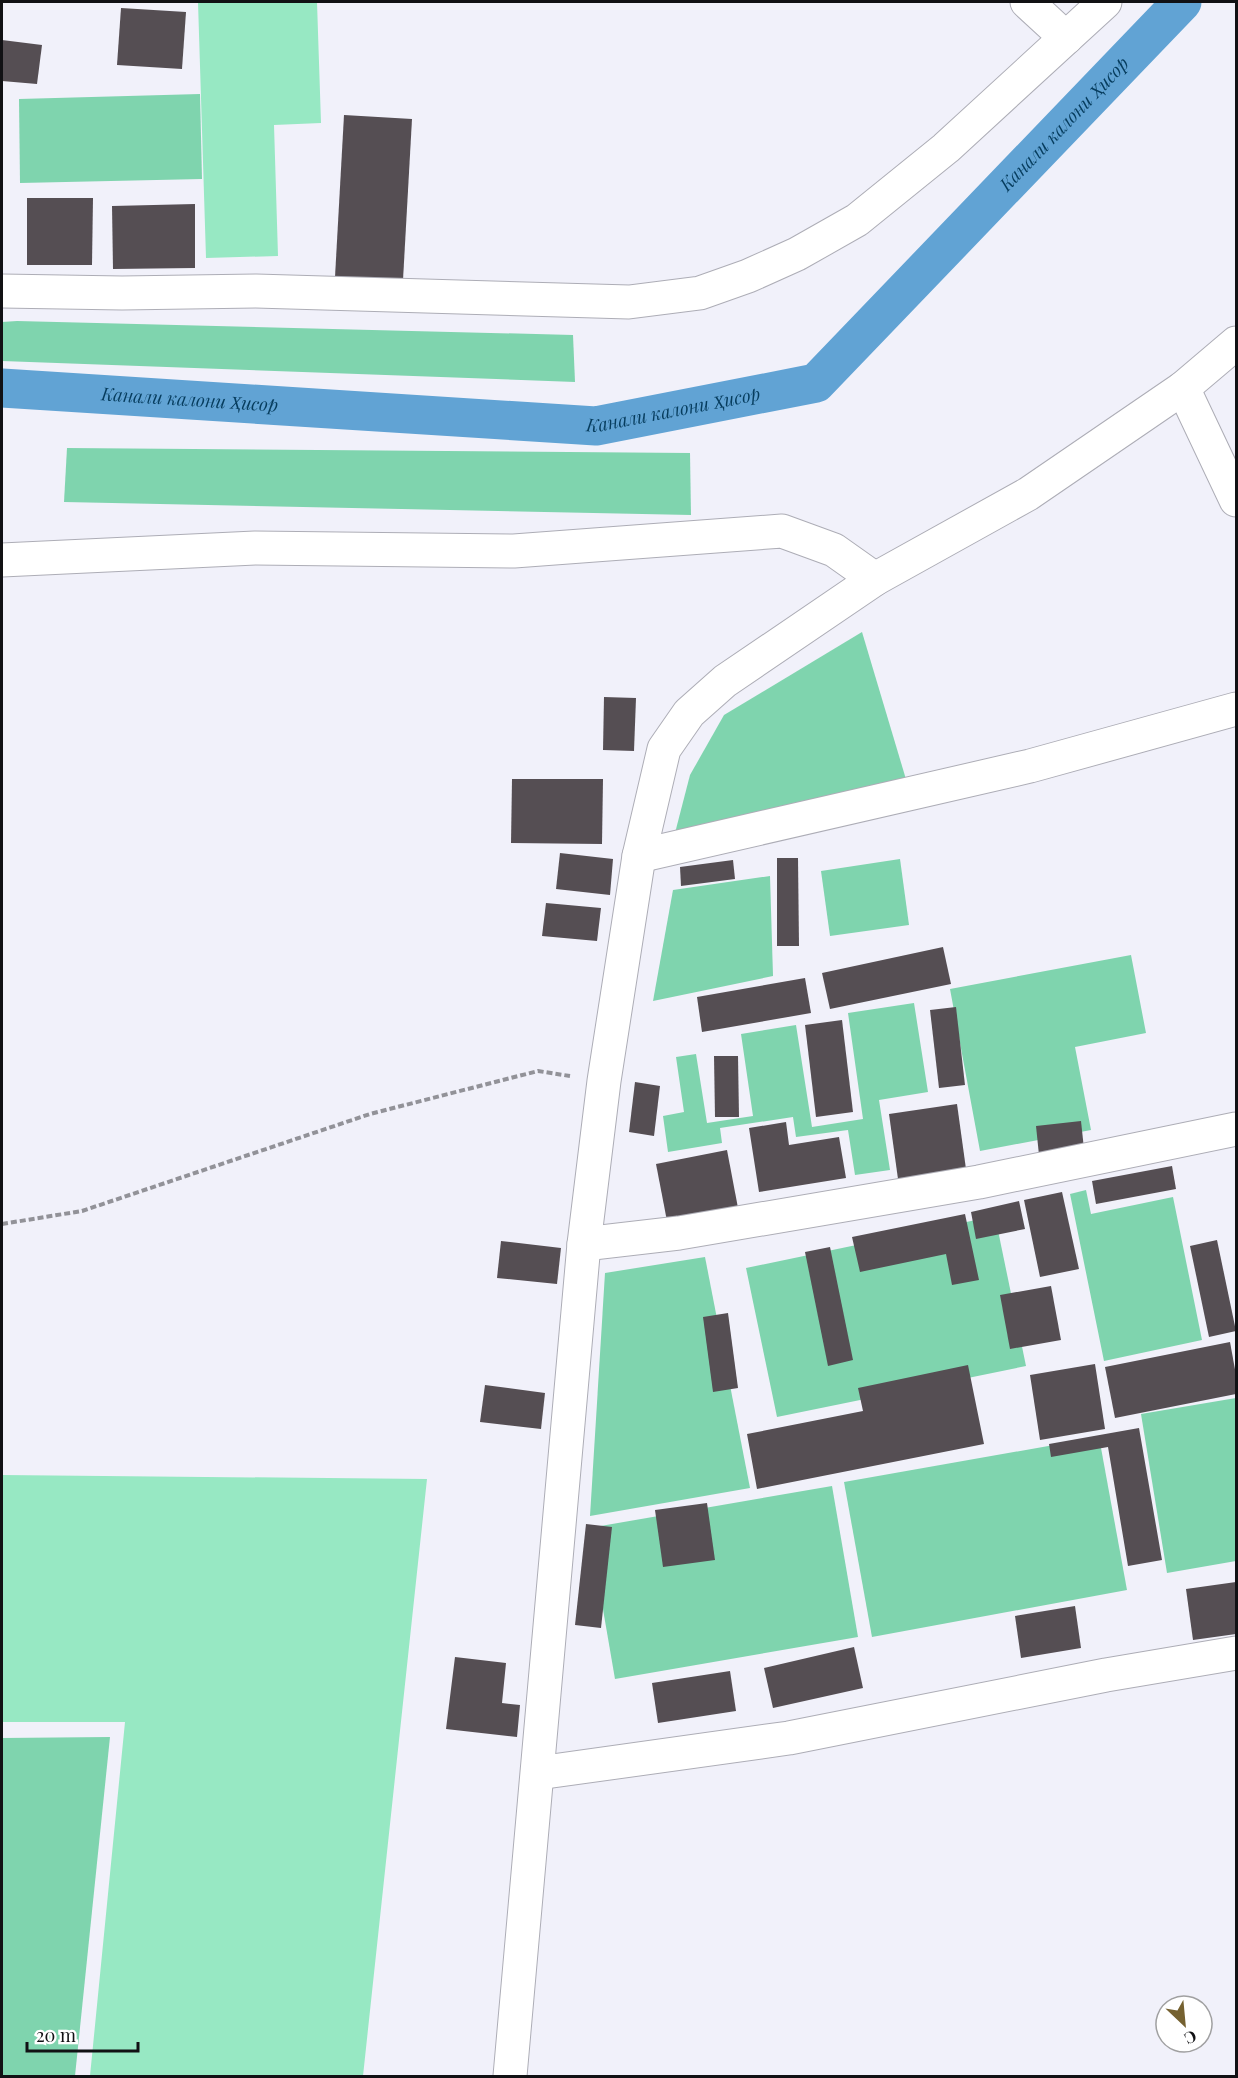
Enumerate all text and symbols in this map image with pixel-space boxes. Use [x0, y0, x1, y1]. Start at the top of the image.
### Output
water label: Канали калони Ҳисор [993, 51, 1134, 197]
water label: Канали калони Ҳисор [100, 381, 279, 417]
water label: Канали калони Ҳисор [585, 381, 762, 437]
north arrow [1154, 1994, 1214, 2054]
scale bar [27, 2015, 138, 2053]
text: 20 m [36, 2023, 76, 2047]
text: С [1181, 2026, 1200, 2050]

